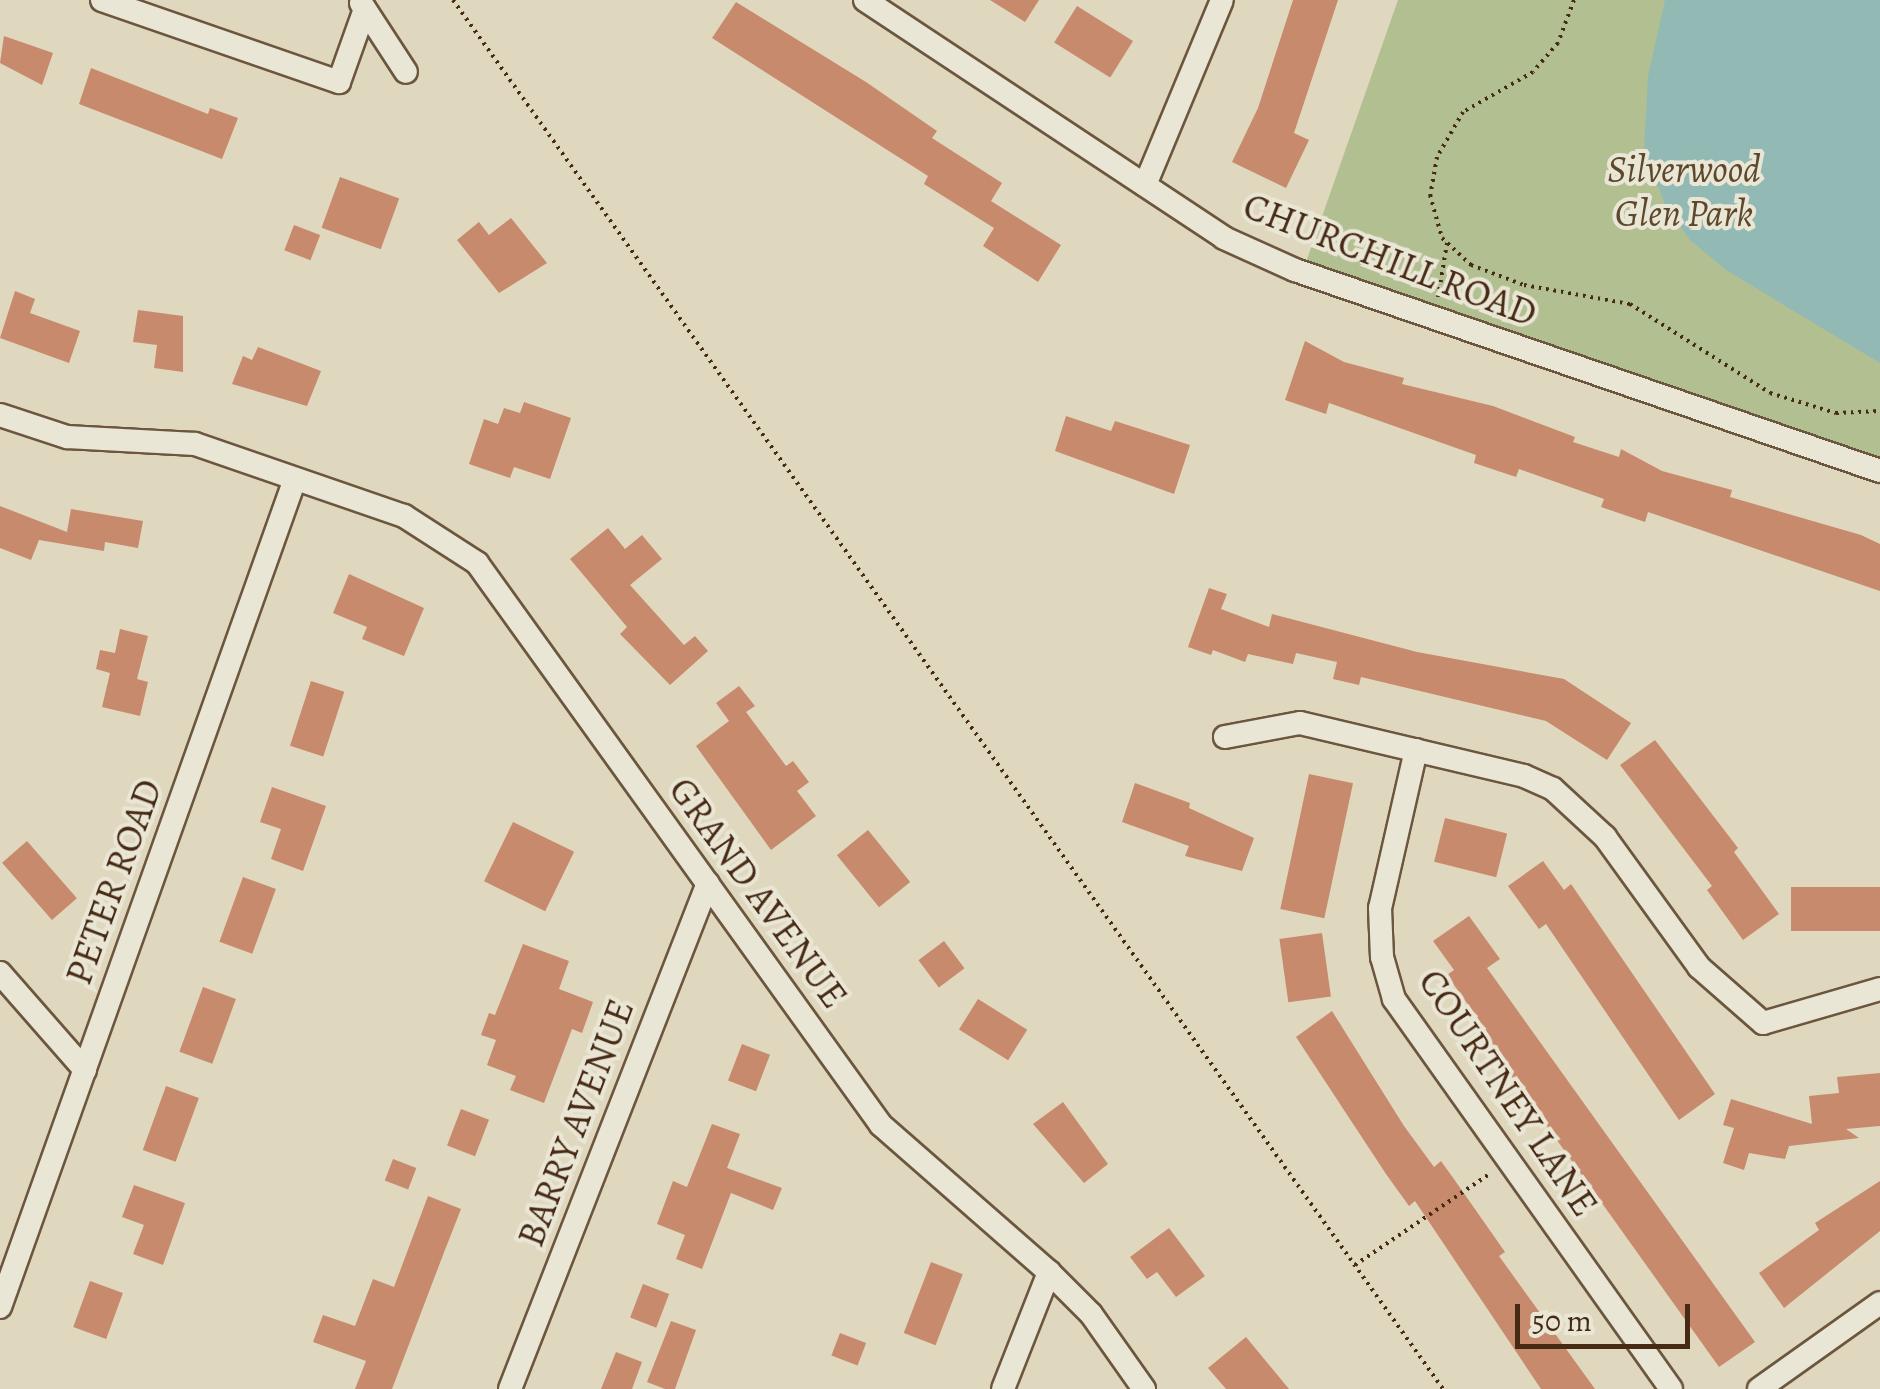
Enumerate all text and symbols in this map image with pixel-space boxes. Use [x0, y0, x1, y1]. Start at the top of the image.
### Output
park label: Silverwood Glen Park [1607, 147, 1761, 236]
street label: CHURCHILL ROAD [1237, 183, 1543, 337]
street label: GRAND AVENUE [659, 769, 857, 1017]
street label: PETER ROAD [56, 773, 172, 991]
street label: COURTNEY LANE [1408, 961, 1608, 1225]
street label: BARRY AVENUE [508, 993, 644, 1253]
scale bar [1520, 1284, 1695, 1346]
text: 50 m [1532, 1301, 1592, 1341]

